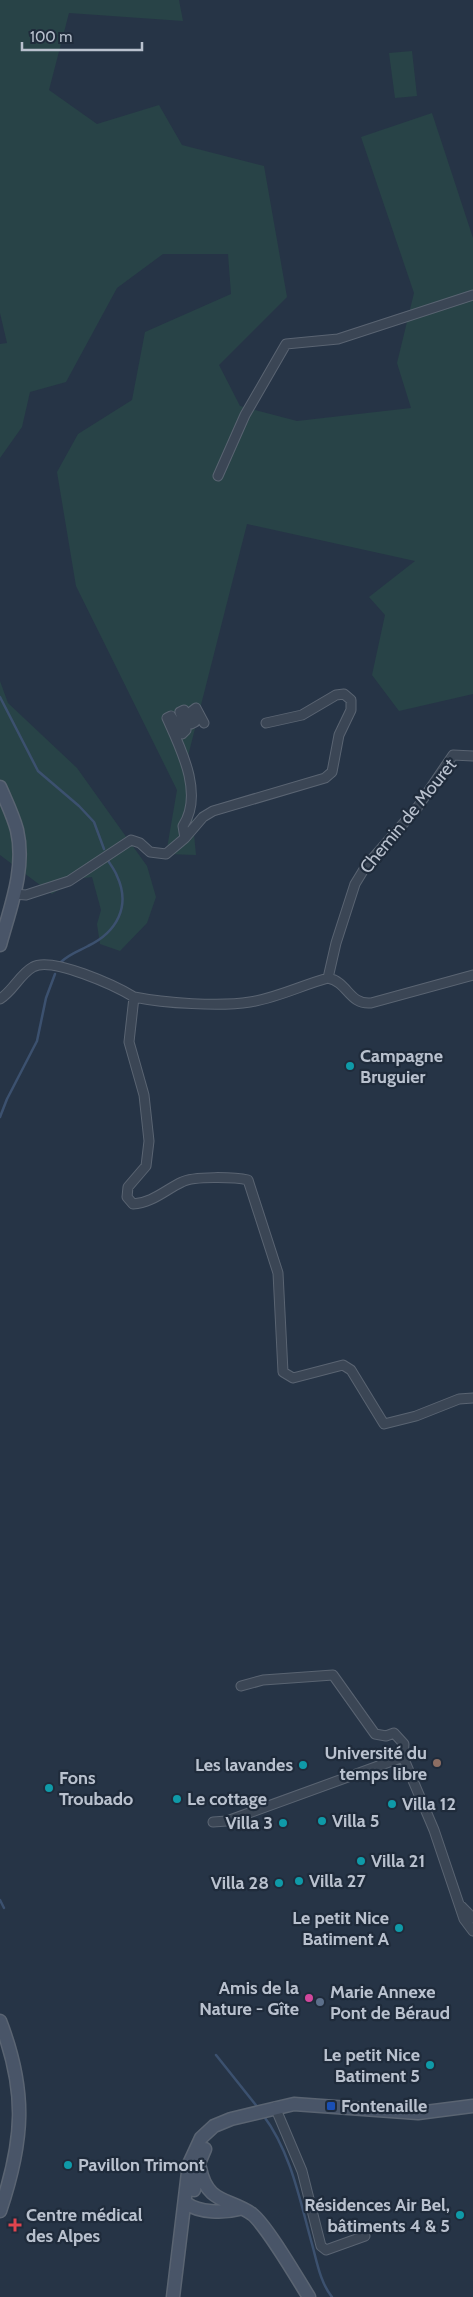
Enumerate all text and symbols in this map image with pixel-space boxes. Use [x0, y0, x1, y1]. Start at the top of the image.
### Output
scale bar [22, 20, 142, 52]
text: 100 m [30, 28, 72, 46]
street label: Chemin de Mouret [355, 754, 461, 878]
place label: Campagne Bruguier [360, 1045, 443, 1088]
marker: Campagne Bruguier [344, 1060, 356, 1072]
place label: Université du temps libre [324, 1742, 427, 1785]
place label: Les lavandes [195, 1754, 293, 1776]
marker: Université du temps libre [431, 1757, 443, 1769]
marker: Les lavandes [297, 1759, 309, 1771]
place label: Fons Troubado [59, 1767, 133, 1810]
marker: Fons Troubado [43, 1782, 55, 1794]
place label: Le cottage [187, 1788, 267, 1810]
marker: Le cottage [171, 1793, 183, 1805]
place label: Villa 12 [402, 1793, 456, 1815]
marker: Villa 12 [386, 1798, 398, 1810]
place label: Villa 5 [332, 1810, 380, 1832]
place label: Villa 3 [225, 1812, 273, 1834]
marker: Villa 5 [316, 1815, 328, 1827]
marker: Villa 3 [277, 1817, 289, 1829]
place label: Villa 21 [371, 1850, 425, 1872]
marker: Villa 21 [355, 1855, 367, 1867]
place label: Villa 27 [309, 1870, 366, 1892]
place label: Villa 28 [211, 1872, 269, 1894]
marker: Villa 27 [293, 1875, 305, 1887]
marker: Villa 28 [273, 1877, 285, 1889]
place label: Le petit Nice Batiment A [292, 1907, 390, 1950]
marker: Le petit Nice Batiment A [393, 1922, 405, 1934]
place label: Amis de la Nature - Gîte [199, 1977, 299, 2020]
place label: Marie Annexe Pont de Béraud [330, 1981, 450, 2024]
marker: Amis de la Nature - Gîte [303, 1992, 315, 2004]
marker: Marie Annexe Pont de Béraud [314, 1996, 326, 2008]
place label: Le petit Nice Batiment 5 [323, 2044, 420, 2087]
marker: Le petit Nice Batiment 5 [424, 2059, 436, 2071]
place label: Fontenaille [341, 2095, 427, 2117]
marker: Fontenaille [325, 2100, 337, 2112]
place label: Pavillon Trimont [78, 2154, 205, 2176]
marker: Pavillon Trimont [62, 2159, 74, 2171]
place label: Résidences Air Bel, bâtiments 4 & 5 [304, 2194, 450, 2237]
place label: Centre médical des Alpes [26, 2204, 143, 2247]
marker: Résidences Air Bel, bâtiments 4 & 5 [454, 2209, 466, 2221]
marker: Centre médical des Alpes [8, 2218, 22, 2232]

